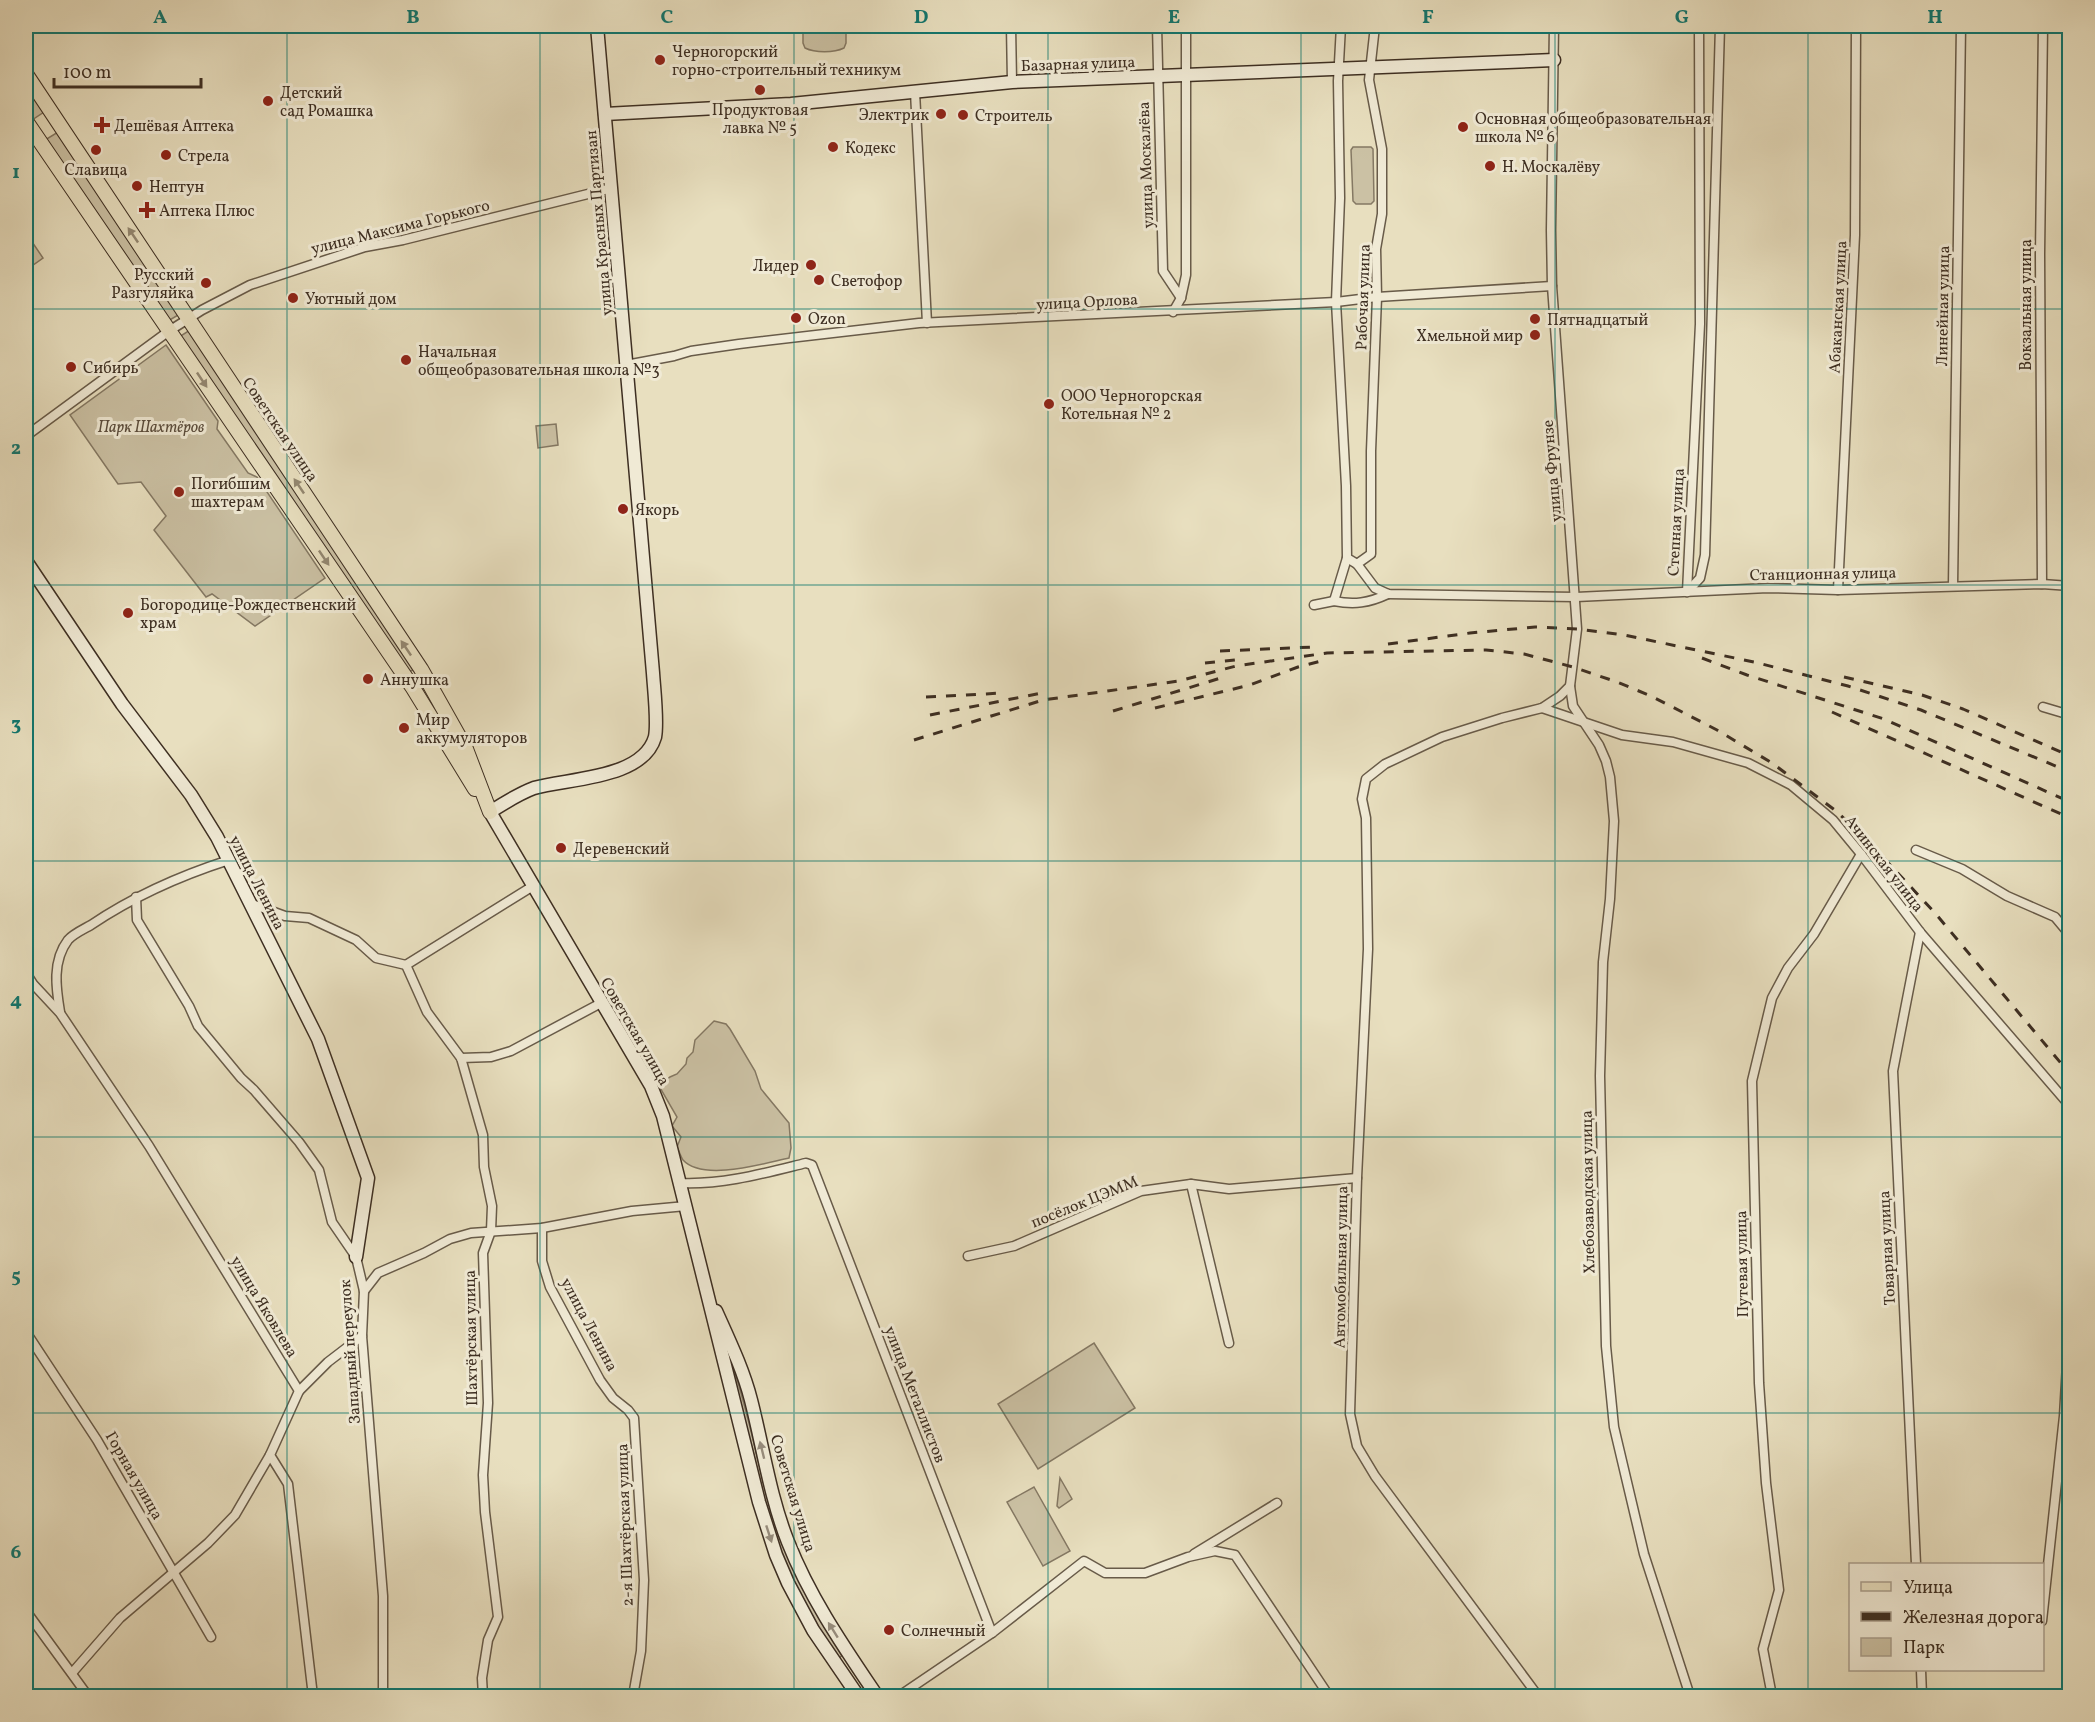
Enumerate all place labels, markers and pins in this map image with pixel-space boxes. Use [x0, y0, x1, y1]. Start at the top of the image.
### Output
place label: Черногорский горно-строительный техникум [672, 42, 901, 82]
marker: Черногорский горно-строительный техникум [653, 53, 667, 67]
place label: Детский сад Ромашка [280, 83, 373, 123]
marker: Продуктовая лавка № 5 [753, 83, 767, 97]
marker: Детский сад Ромашка [261, 94, 275, 108]
place label: Продуктовая лавка № 5 [712, 100, 808, 140]
place label: Электрик [859, 105, 929, 127]
place label: Строитель [975, 106, 1053, 128]
marker: Электрик [934, 107, 948, 121]
marker: Строитель [956, 108, 970, 122]
place label: Основная общеобразовательная школа № 6 [1475, 109, 1711, 149]
place label: Дешёвая Аптека [114, 116, 234, 138]
marker: Дешёвая Аптека [95, 118, 109, 132]
marker: Основная общеобразовательная школа № 6 [1456, 120, 1470, 134]
place label: Кодекс [845, 138, 896, 160]
marker: Кодекс [826, 140, 840, 154]
marker: Славица [89, 143, 103, 157]
place label: Стрела [178, 146, 229, 168]
marker: Стрела [159, 148, 173, 162]
place label: Н. Москалёву [1502, 157, 1601, 179]
marker: Н. Москалёву [1483, 159, 1497, 173]
place label: Славица [65, 160, 127, 182]
place label: Нептун [149, 177, 205, 199]
marker: Нептун [130, 179, 144, 193]
place label: Аптека Плюс [159, 201, 255, 223]
marker: Аптека Плюс [140, 203, 154, 217]
place label: Лидер [753, 256, 799, 278]
marker: Лидер [804, 258, 818, 272]
place label: Русский Разгуляйка [111, 265, 194, 305]
place label: Светофор [831, 271, 902, 293]
marker: Светофор [812, 273, 826, 287]
marker: Русский Разгуляйка [199, 276, 213, 290]
place label: Уютный дом [305, 289, 397, 311]
marker: Уютный дом [286, 291, 300, 305]
place label: Ozon [808, 309, 846, 331]
place label: Пятнадцатый [1547, 310, 1648, 332]
marker: Ozon [789, 311, 803, 325]
marker: Пятнадцатый [1528, 312, 1542, 326]
place label: Хмельной мир [1416, 326, 1523, 348]
marker: Хмельной мир [1528, 328, 1542, 342]
place label: Начальная общеобразовательная школа №3 [418, 342, 660, 382]
marker: Начальная общеобразовательная школа №3 [399, 353, 413, 367]
place label: Сибирь [83, 358, 139, 380]
marker: Сибирь [64, 360, 78, 374]
place label: ООО Черногорская Котельная № 2 [1061, 386, 1202, 426]
marker: ООО Черногорская Котельная № 2 [1042, 397, 1056, 411]
place label: Погибшим шахтерам [191, 474, 271, 514]
marker: Погибшим шахтерам [172, 485, 186, 499]
place label: Якорь [635, 500, 679, 522]
marker: Якорь [616, 502, 630, 516]
place label: Богородице-Рождественский храм [140, 595, 357, 635]
marker: Богородице-Рождественский храм [121, 606, 135, 620]
place label: Аннушка [380, 670, 449, 692]
marker: Аннушка [361, 672, 375, 686]
place label: Мир аккумуляторов [416, 710, 527, 750]
marker: Мир аккумуляторов [397, 721, 411, 735]
place label: Деревенский [573, 839, 670, 861]
marker: Деревенский [554, 841, 568, 855]
place label: Солнечный [901, 1621, 986, 1643]
marker: Солнечный [882, 1623, 896, 1637]

